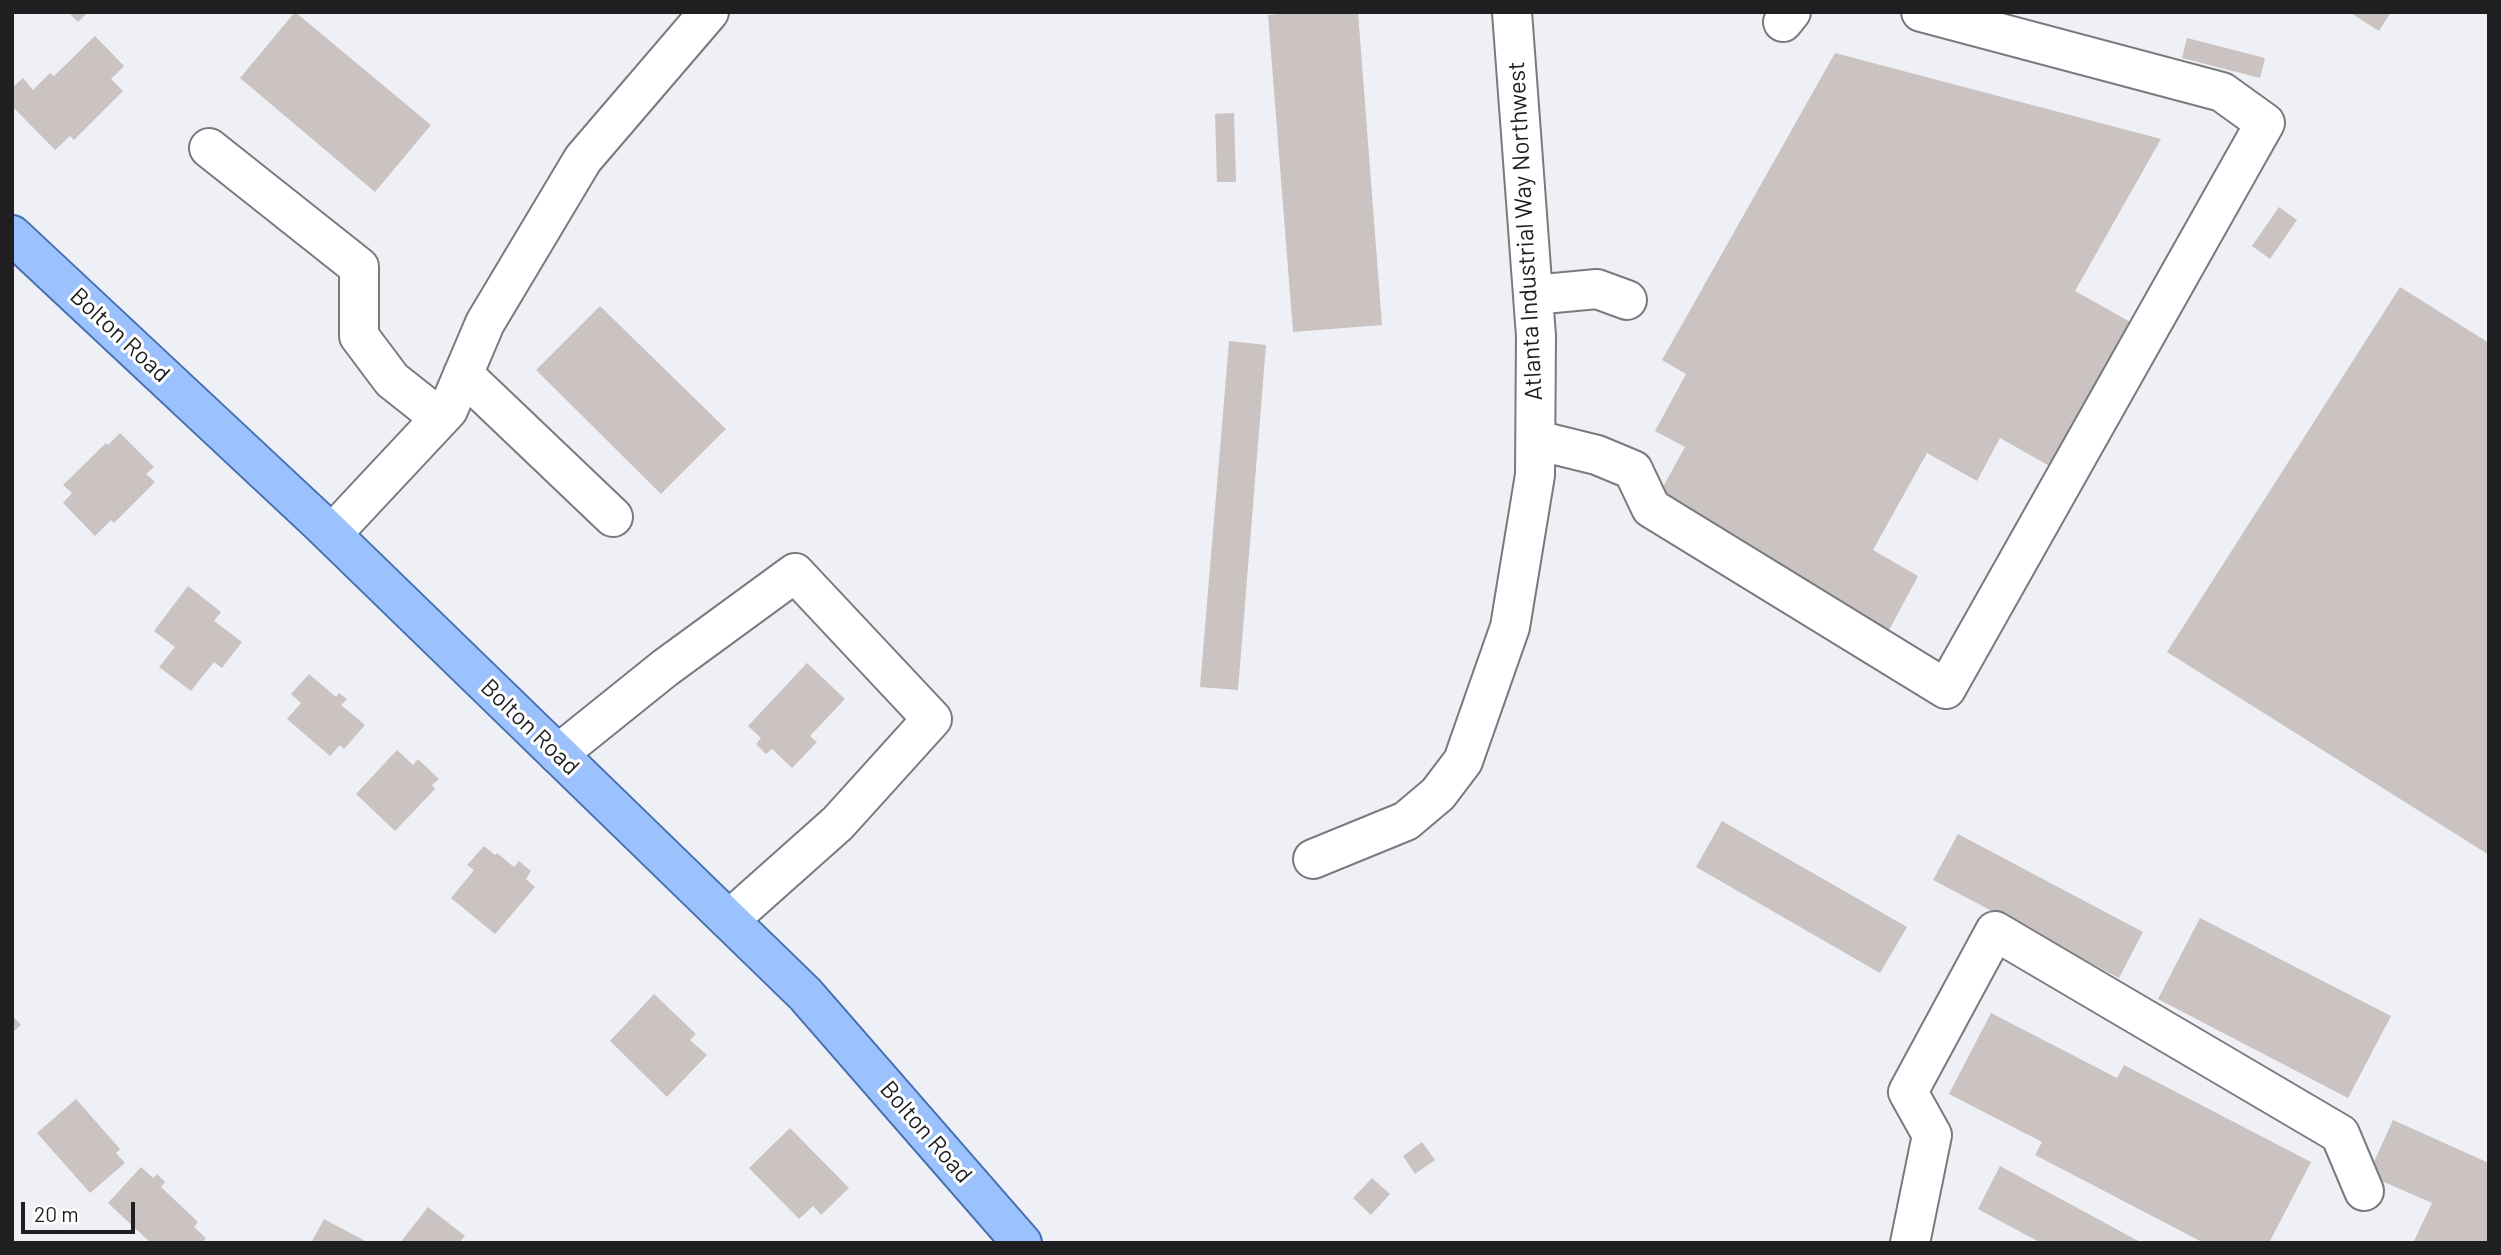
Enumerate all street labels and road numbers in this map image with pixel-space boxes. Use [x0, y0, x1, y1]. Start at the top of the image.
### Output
street label: Atlanta Industrial Way Northwest [1502, 61, 1548, 401]
street label: Bolton Road [64, 282, 176, 388]
street label: Bolton Road [475, 673, 585, 781]
street label: Bolton Road [874, 1075, 978, 1189]

